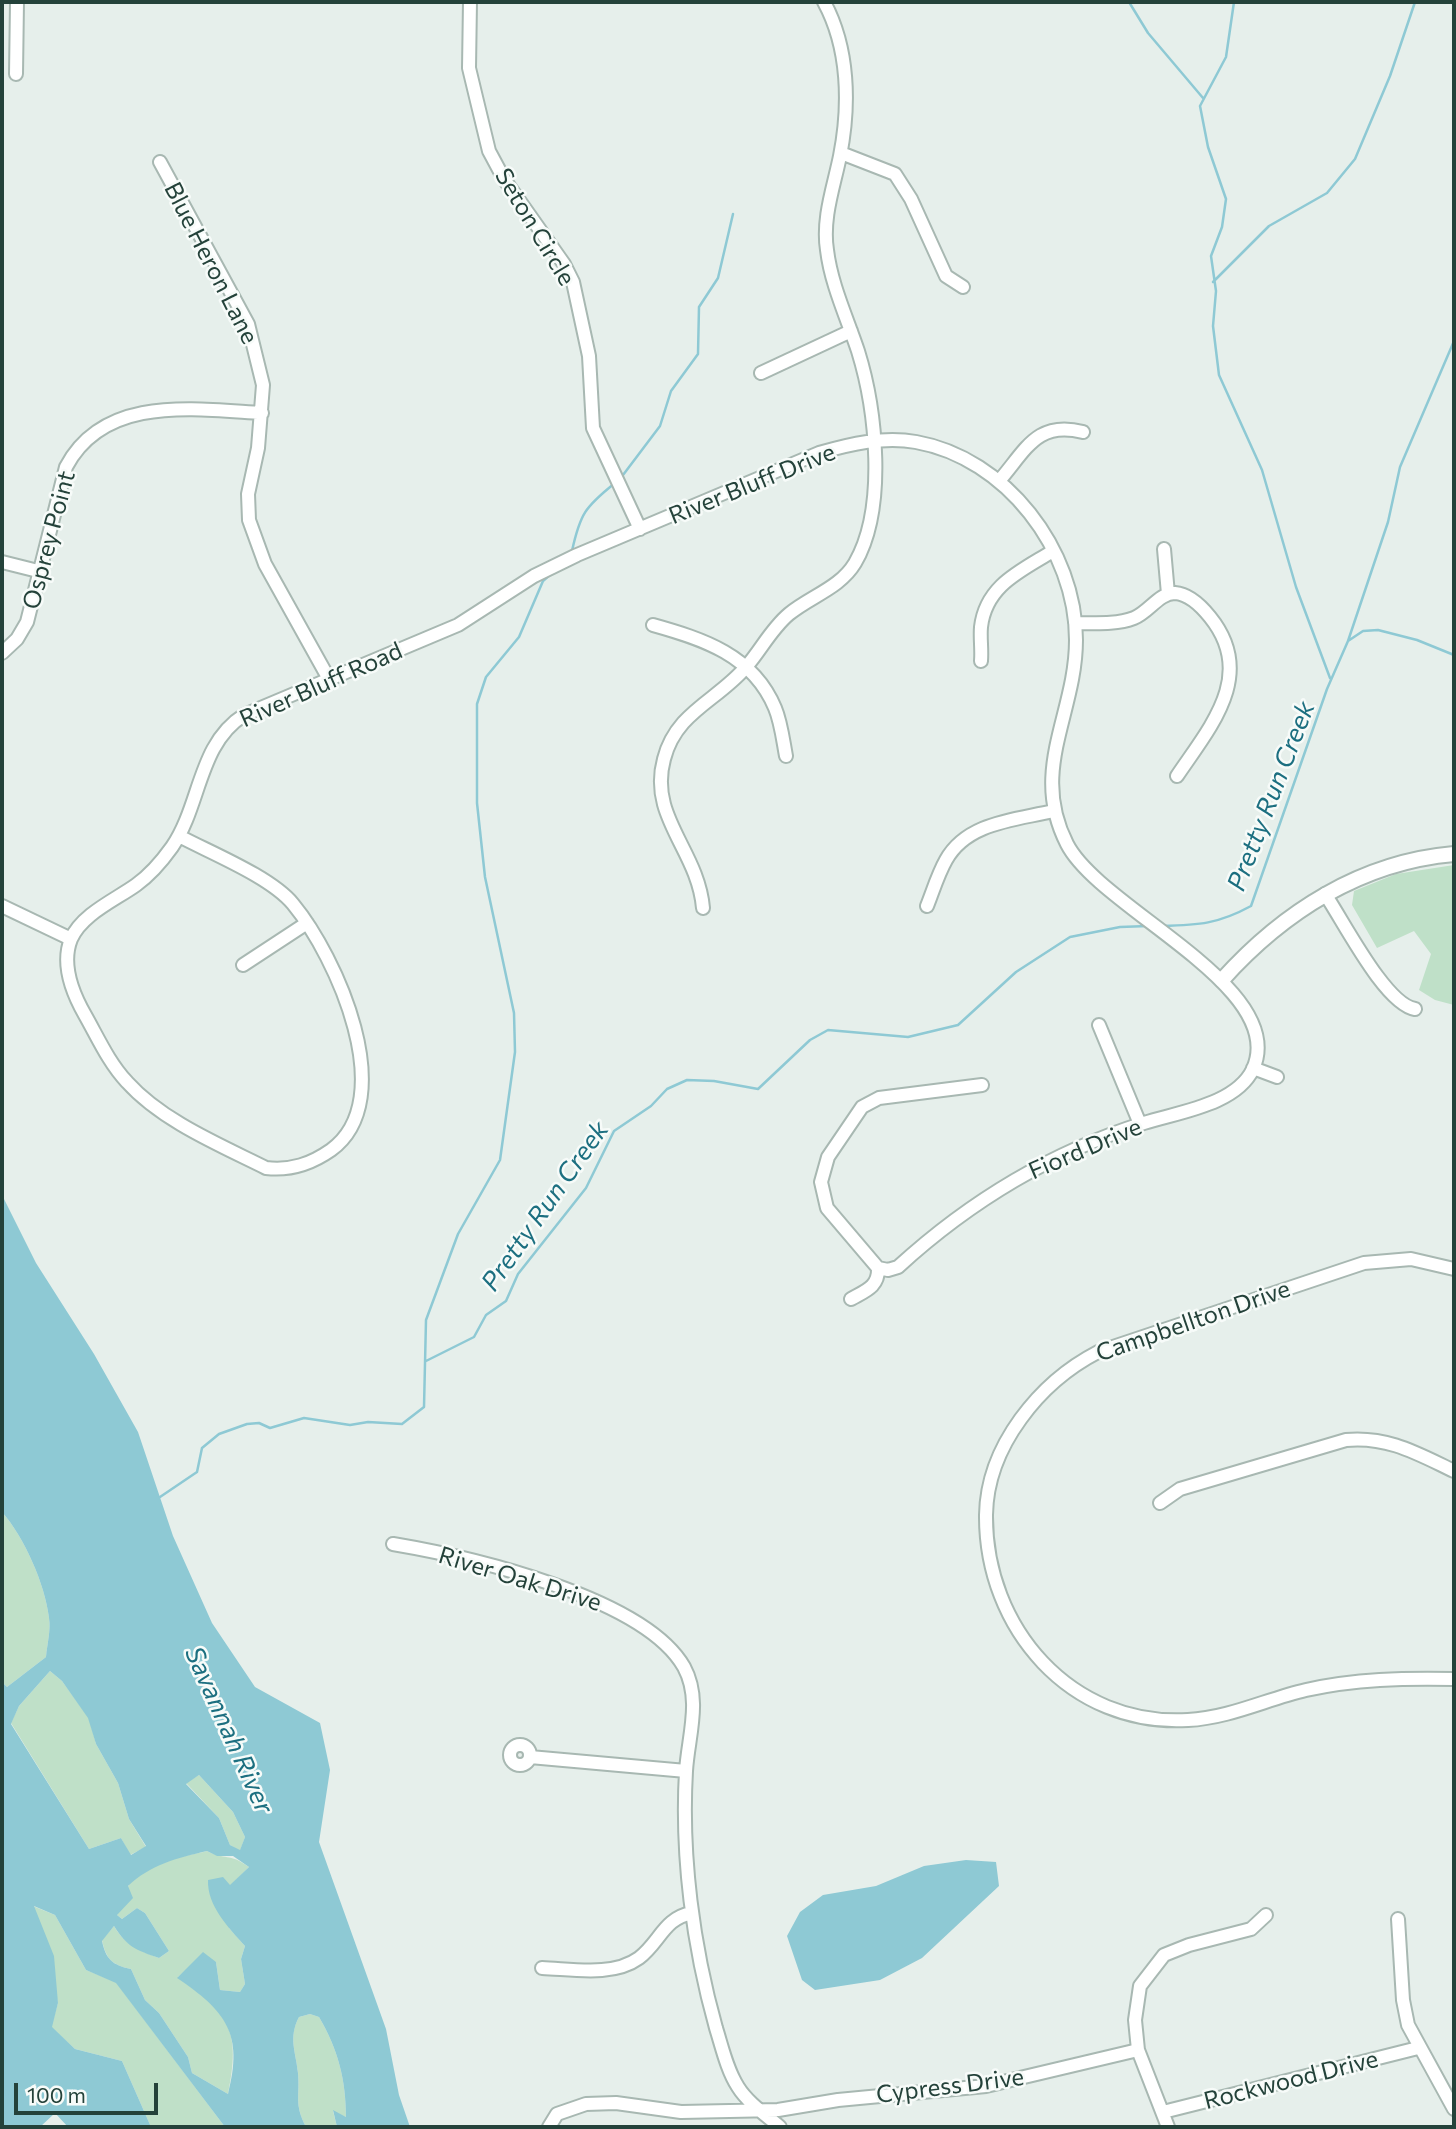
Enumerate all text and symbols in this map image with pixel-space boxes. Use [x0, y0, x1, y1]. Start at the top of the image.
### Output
street label: Seton Circle [489, 163, 581, 291]
street label: Blue Heron Lane [158, 177, 264, 349]
street label: River Bluff Drive [665, 438, 839, 530]
street label: Osprey Point [17, 468, 81, 612]
street label: River Bluff Road [235, 636, 407, 734]
water label: Pretty Run Creek [1221, 697, 1321, 895]
street label: Fiord Drive [1024, 1112, 1146, 1186]
water label: Pretty Run Creek [475, 1115, 615, 1297]
street label: Campbellton Drive [1092, 1274, 1294, 1368]
street label: River Oak Drive [435, 1541, 605, 1617]
water label: Savannah River [178, 1642, 280, 1818]
street label: Rockwood Drive [1201, 2044, 1381, 2116]
street label: Cypress Drive [874, 2063, 1026, 2109]
scale bar [18, 2070, 161, 2114]
text: 100 m [27, 2082, 86, 2107]

